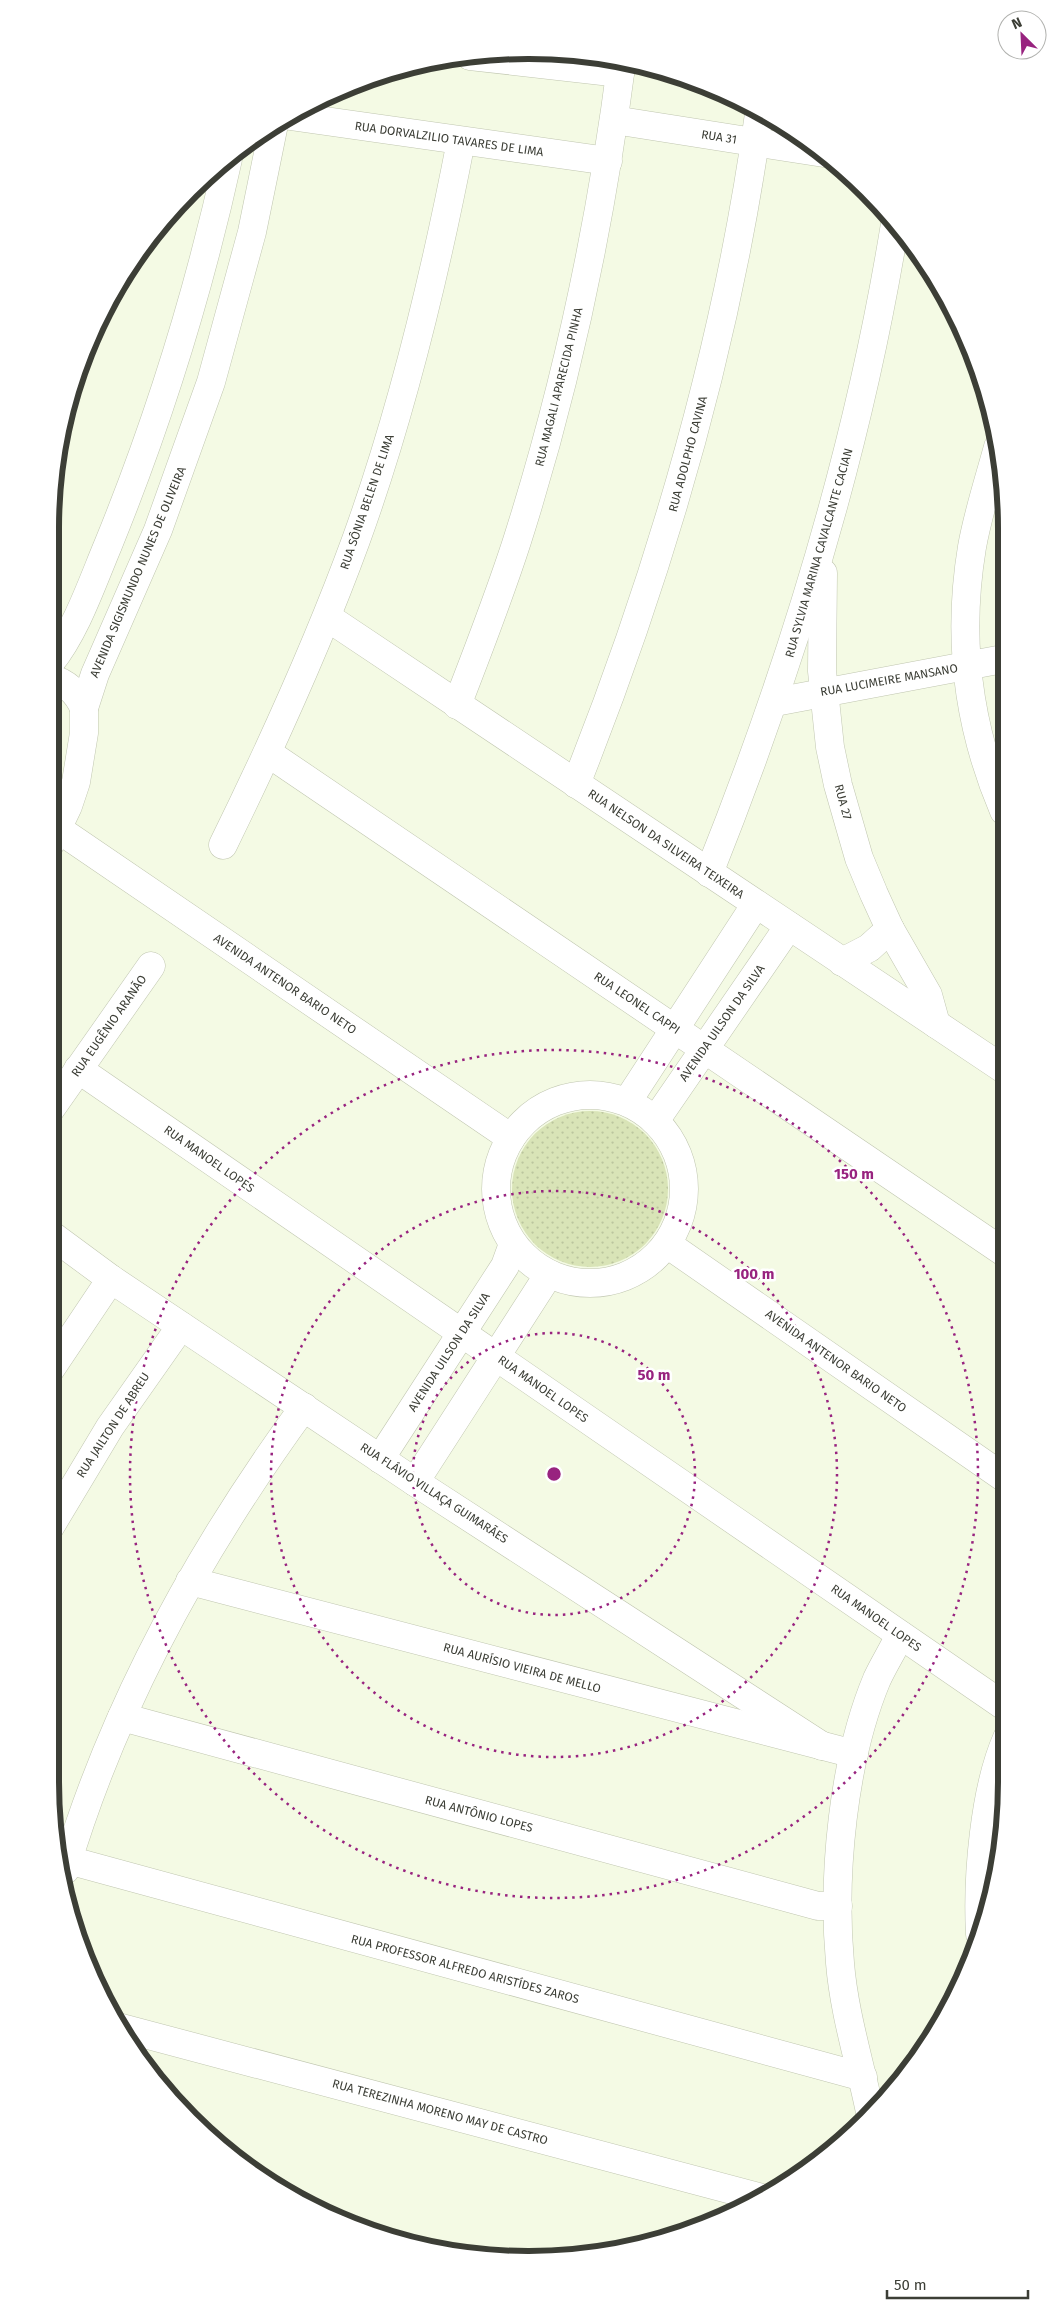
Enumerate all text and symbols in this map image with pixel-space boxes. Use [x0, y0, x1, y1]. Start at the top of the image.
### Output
north arrow [997, 10, 1047, 60]
text: N [1009, 14, 1025, 33]
street label: RUA DORVALZILIO TAVARES DE LIMA [354, 119, 544, 159]
street label: RUA 31 [700, 127, 738, 147]
street label: RUA MAGALI APARECIDA PINHA [532, 306, 586, 468]
street label: RUA ADOLPHO CAVINA [666, 394, 710, 513]
street label: RUA SÔNIA BELEN DE LIMA [336, 432, 397, 572]
street label: RUA SYLVIA MARINA CAVALCANTE CACIAN [782, 447, 856, 659]
street label: AVENIDA SIGISMUNDO NUNES DE OLIVEIRA [87, 464, 189, 680]
street label: RUA LUCIMEIRE MANSANO [819, 661, 959, 699]
street label: RUA 27 [832, 783, 854, 821]
street label: RUA NELSON DA SILVEIRA TEIXEIRA [585, 786, 747, 902]
street label: AVENIDA ANTENOR BARIO NETO [211, 931, 359, 1037]
street label: AVENIDA UILSON DA SILVA [676, 962, 768, 1084]
street label: RUA LEONEL CAPPI [591, 969, 683, 1037]
street label: RUA EUGÊNIO ARANÃO [68, 972, 149, 1080]
street label: RUA MANOEL LOPES [161, 1123, 257, 1196]
text: 150 m [834, 1165, 874, 1183]
text: 100 m [734, 1265, 774, 1283]
street label: AVENIDA UILSON DA SILVA [405, 1290, 493, 1414]
street label: AVENIDA ANTENOR BARIO NETO [763, 1307, 909, 1415]
street label: RUA MANOEL LOPES [495, 1353, 591, 1426]
text: 50 m [637, 1366, 671, 1384]
street label: RUA JAILTON DE ABREU [74, 1370, 152, 1480]
street label: RUA FLÁVIO VILLAÇA GUIMARÃES [358, 1439, 511, 1546]
centre of rings [545, 1465, 563, 1483]
street label: RUA MANOEL LOPES [828, 1582, 924, 1655]
street label: RUA AURÍSIO VIEIRA DE MELLO [442, 1639, 603, 1696]
street label: RUA ANTÔNIO LOPES [424, 1792, 535, 1835]
street label: RUA PROFESSOR ALFREDO ARISTÍDES ZAROS [349, 1931, 581, 2006]
street label: RUA TEREZINHA MORENO MAY DE CASTRO [331, 2076, 549, 2148]
scale bar [887, 2268, 1028, 2300]
text: 50 m [894, 2276, 927, 2294]

